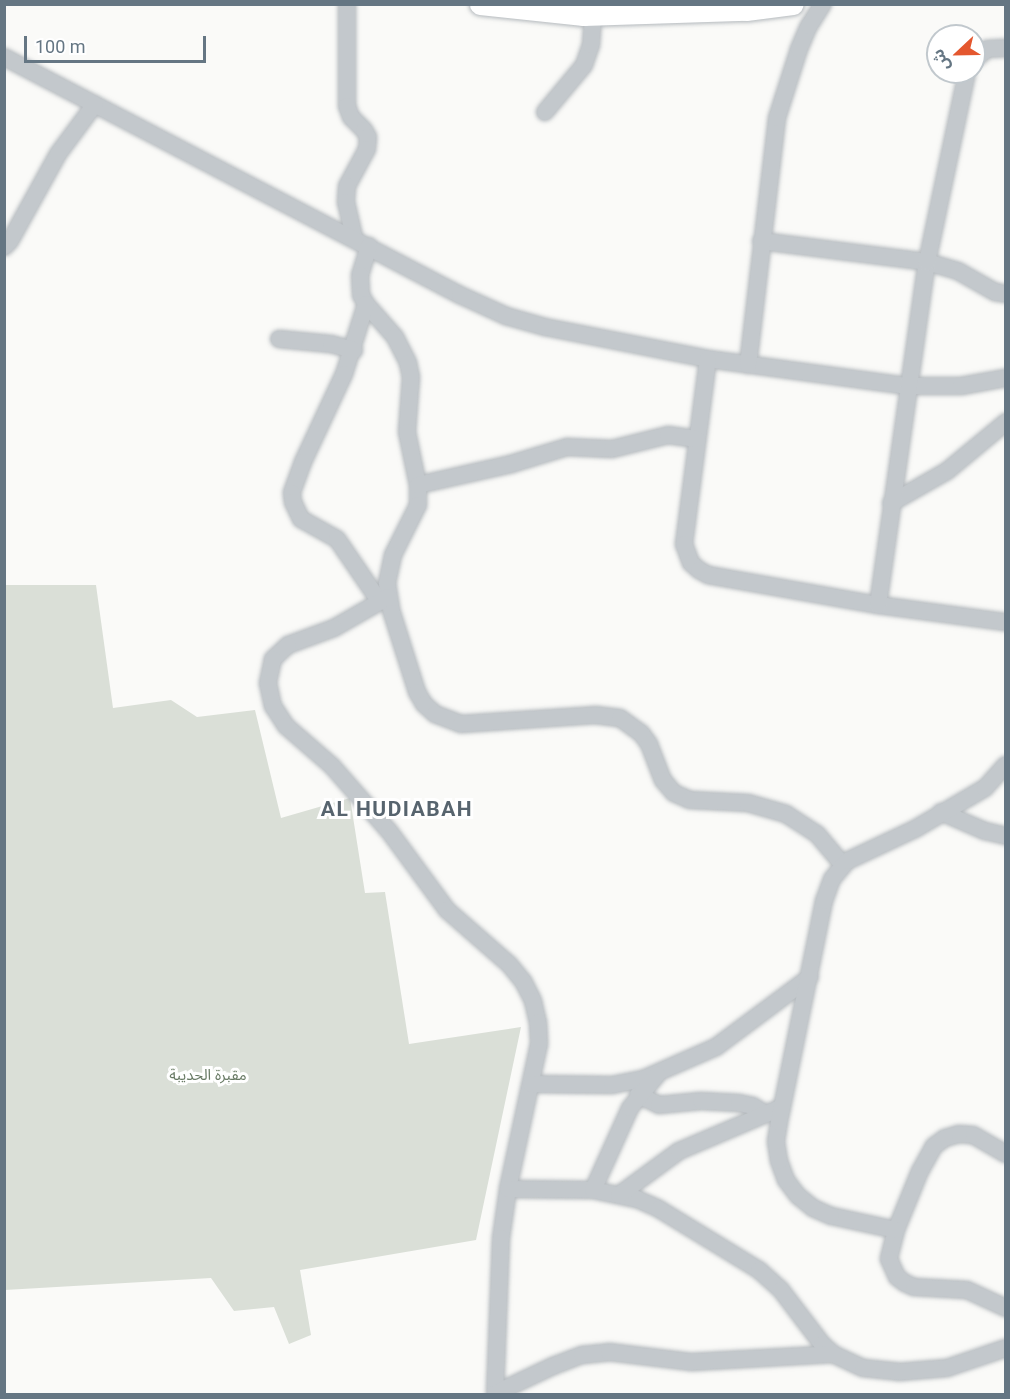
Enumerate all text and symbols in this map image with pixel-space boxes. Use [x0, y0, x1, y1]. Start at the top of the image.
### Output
scale bar [27, 24, 208, 62]
north arrow [926, 24, 986, 84]
text: 100 m [35, 36, 86, 57]
text: ش [928, 46, 954, 74]
district label: AL HUDIABAH [321, 796, 473, 822]
park label: مقبرة الحديبة [169, 1067, 247, 1085]

